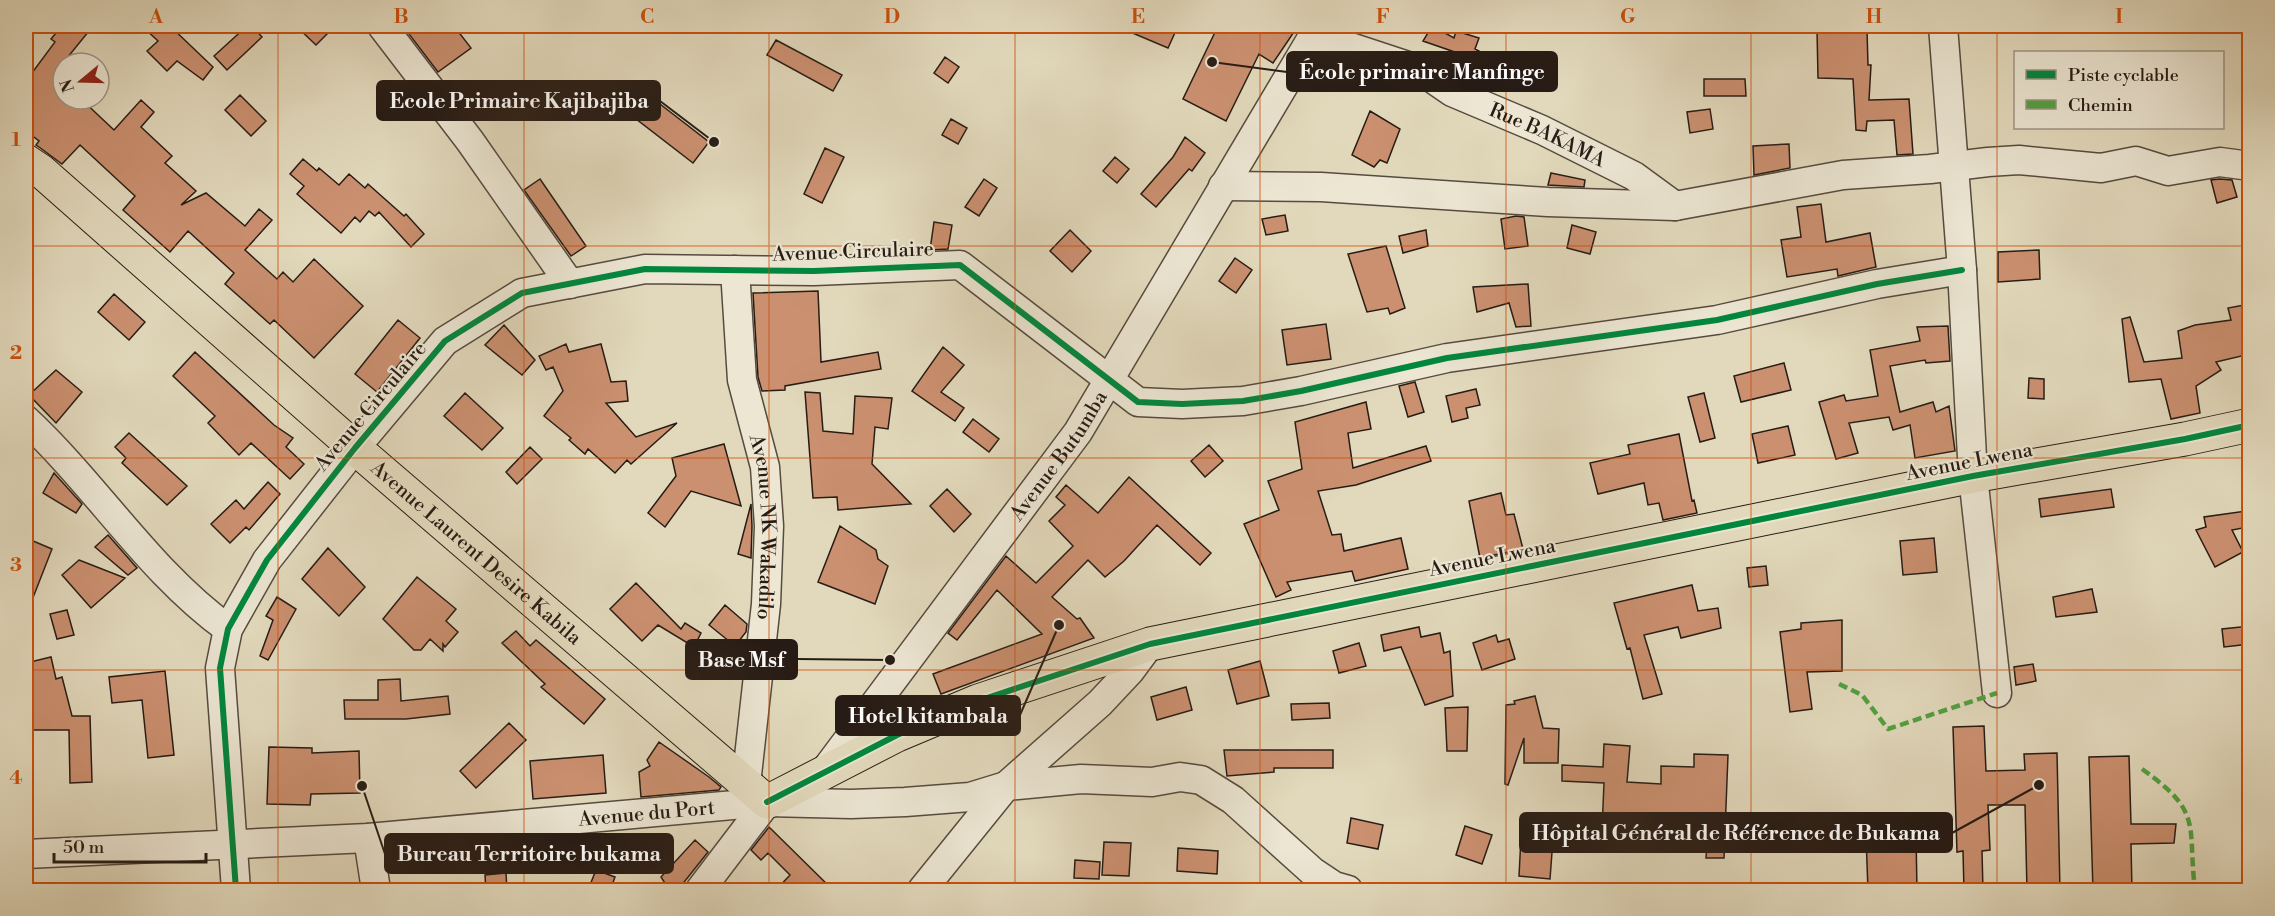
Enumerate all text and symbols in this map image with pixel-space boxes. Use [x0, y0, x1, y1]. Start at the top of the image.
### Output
text: A [148, 5, 164, 30]
text: B [393, 5, 409, 30]
text: C [640, 5, 654, 30]
text: D [884, 5, 900, 30]
text: E [1131, 5, 1145, 30]
text: F [1376, 5, 1390, 30]
text: G [1620, 5, 1636, 30]
text: H [1866, 5, 1883, 30]
text: I [2115, 5, 2123, 30]
north arrow [51, 51, 111, 111]
legend [2014, 51, 2224, 129]
callout: École primaire Manfinge [1287, 52, 1557, 91]
text: École primaire Manfinge [1299, 58, 1545, 86]
text: Piste cyclable [2068, 64, 2179, 87]
text: N [56, 76, 79, 95]
callout: Ecole Primaire Kajibajiba [377, 81, 660, 120]
text: Ecole Primaire Kajibajiba [389, 89, 649, 115]
text: Chemin [2068, 94, 2133, 117]
street label: Rue BAKAMA [1485, 98, 1610, 174]
text: 1 [11, 128, 21, 153]
street label: Avenue Circulaire [771, 237, 934, 268]
street label: Avenue Circulaire [309, 337, 433, 478]
text: 2 [10, 341, 22, 366]
street label: Avenue Butumba [1005, 386, 1114, 527]
street label: Avenue NK Wakadilo [743, 431, 781, 621]
street label: Avenue Lwena [1903, 438, 2036, 487]
street label: Avenue Laurent Desire Kabila [364, 455, 587, 652]
street label: Avenue Lwena [1426, 534, 1559, 583]
text: 3 [10, 553, 22, 578]
callout: Base Msf [686, 640, 797, 679]
text: Base Msf [698, 648, 787, 674]
callout: Hotel kitambala [836, 696, 1020, 735]
text: Hotel kitambala [848, 704, 1008, 730]
text: 4 [9, 766, 23, 791]
street label: Avenue du Port [576, 796, 716, 833]
callout: Hôpital Général de Référence de Bukama [1520, 813, 1952, 852]
text: Hôpital Général de Référence de Bukama [1532, 821, 1941, 847]
scale bar [54, 826, 206, 864]
callout: Bureau Territoire bukama [385, 834, 673, 873]
text: 50 m [63, 836, 105, 859]
text: Bureau Territoire bukama [397, 842, 662, 868]

